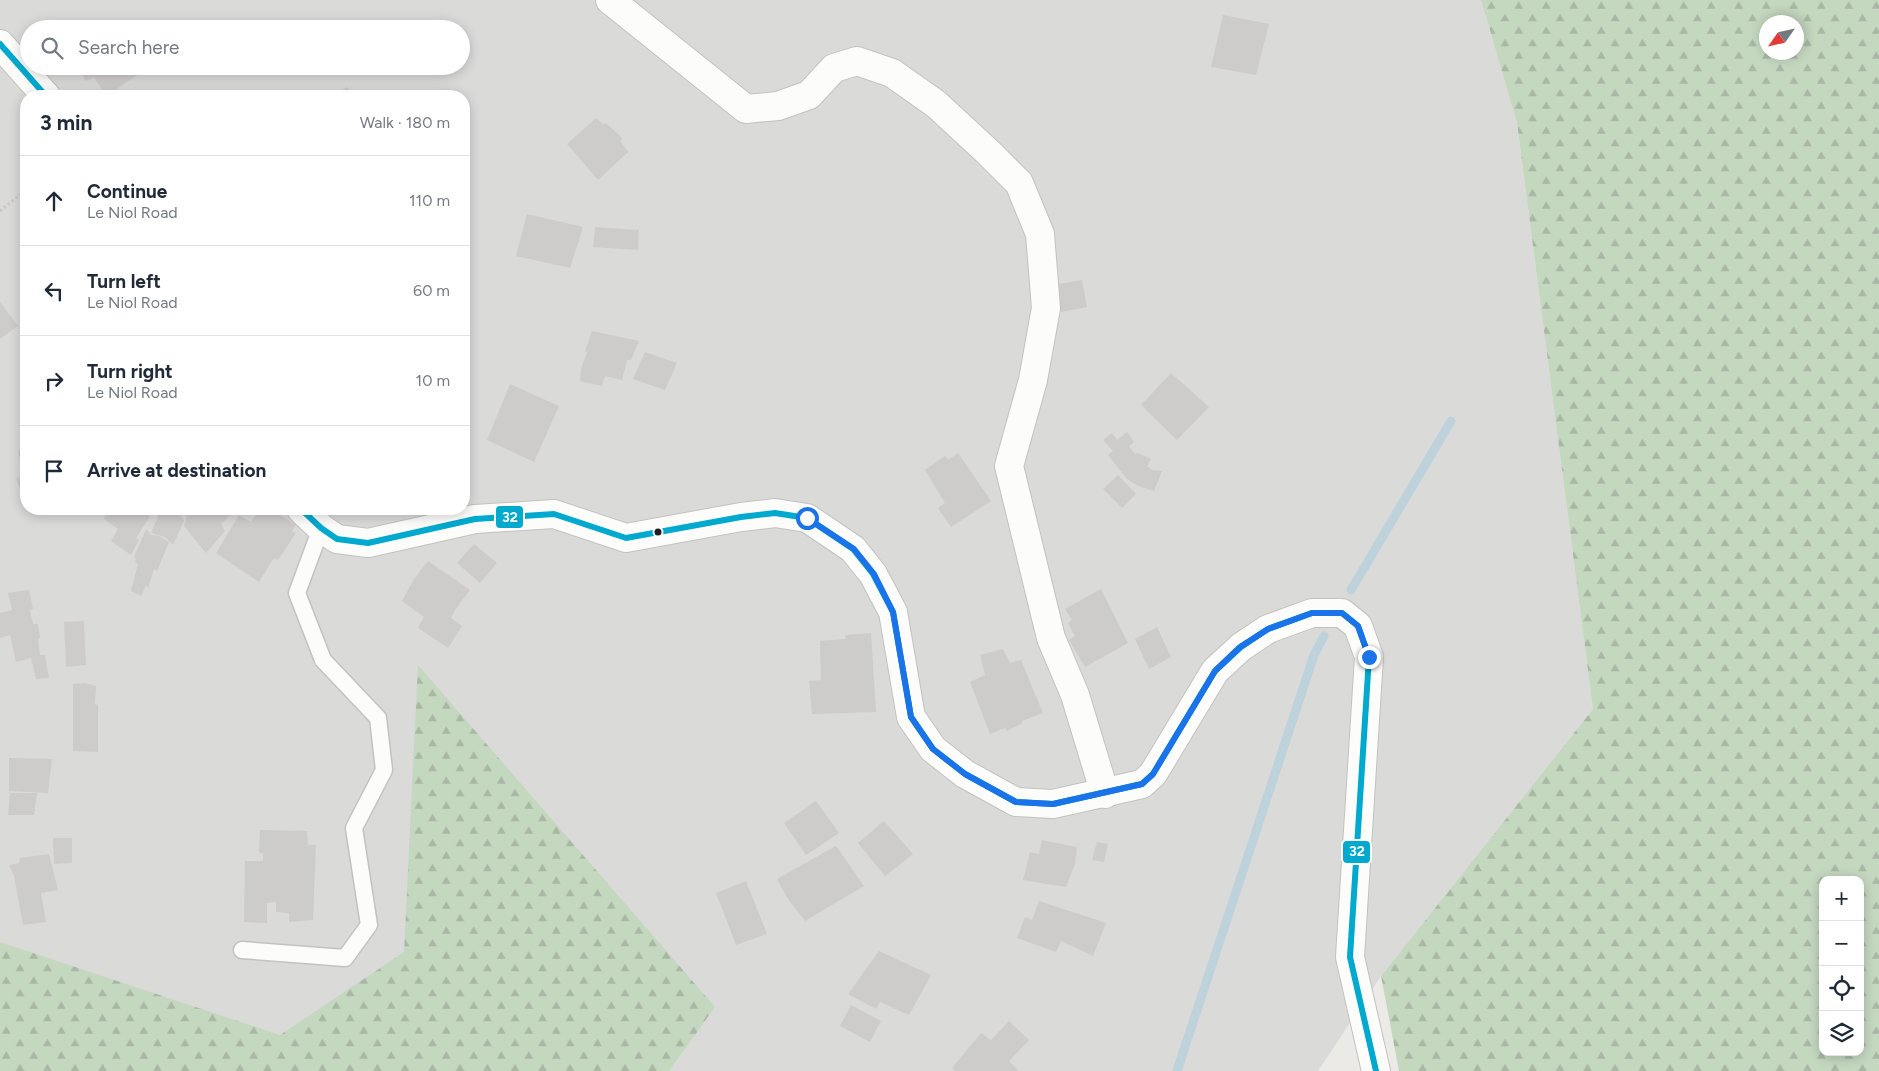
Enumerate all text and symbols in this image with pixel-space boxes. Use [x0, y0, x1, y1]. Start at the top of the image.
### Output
north arrow [1759, 15, 1804, 60]
search box [20, 20, 470, 75]
icon: search [38, 34, 66, 62]
text: Search here [78, 36, 180, 59]
text: 3 min [40, 110, 92, 135]
text: Walk · 180 m [360, 113, 450, 132]
text: Continue [87, 180, 167, 203]
icon: ahead [40, 187, 68, 215]
text: 110 m [409, 191, 450, 210]
text: Le Niol Road [87, 203, 178, 222]
text: Turn left [87, 270, 161, 293]
icon: left [40, 277, 68, 305]
text: 60 m [413, 281, 450, 300]
text: Le Niol Road [87, 293, 178, 312]
text: Turn right [87, 360, 173, 383]
icon: right [40, 367, 68, 395]
text: 10 m [416, 371, 450, 390]
text: Le Niol Road [87, 383, 178, 402]
icon: arrive [40, 457, 68, 485]
text: Arrive at destination [87, 459, 266, 482]
line badge: 32 [495, 505, 524, 529]
route start [796, 507, 819, 530]
text: 32 [502, 509, 518, 526]
unlabelled marker [653, 527, 663, 537]
route end [1358, 646, 1381, 669]
line badge: 32 [1342, 840, 1371, 864]
text: 32 [1349, 843, 1365, 860]
map controls [1819, 876, 1864, 1056]
button: + [1819, 876, 1864, 921]
button: − [1819, 921, 1864, 966]
button: locate [1819, 966, 1864, 1011]
button: layers [1819, 1011, 1864, 1056]

